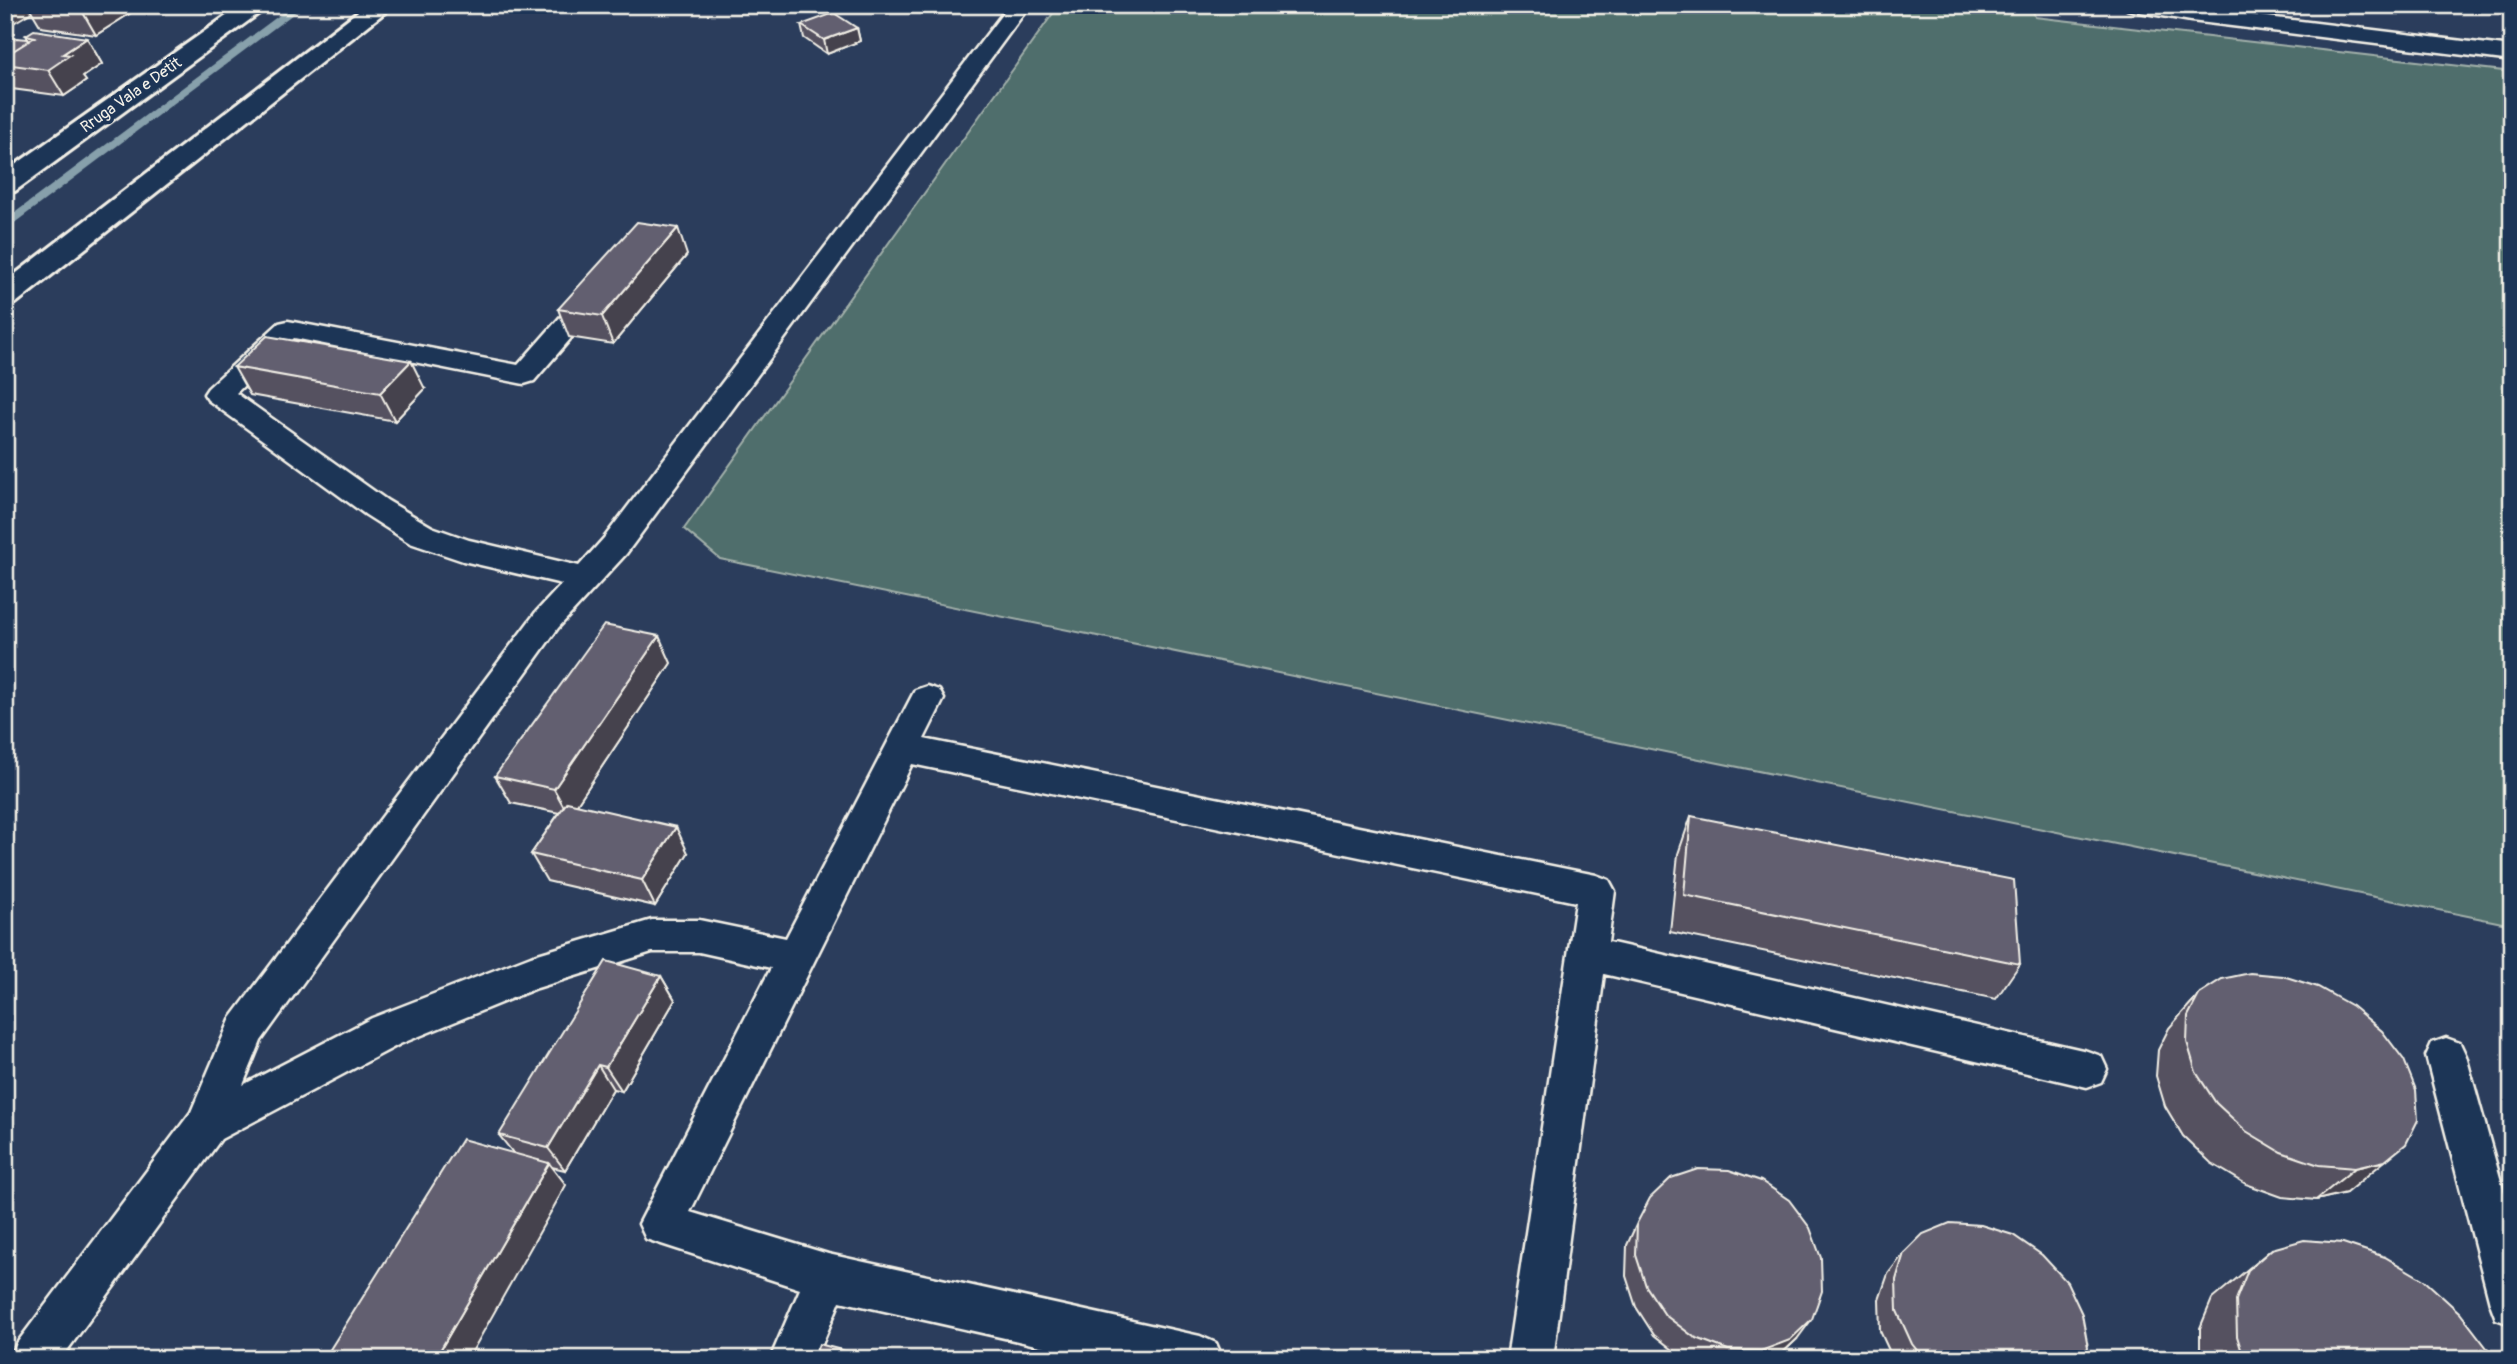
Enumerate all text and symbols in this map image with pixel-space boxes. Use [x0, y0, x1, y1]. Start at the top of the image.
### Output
street label: Rruga Vala e Detit [77, 52, 186, 137]

